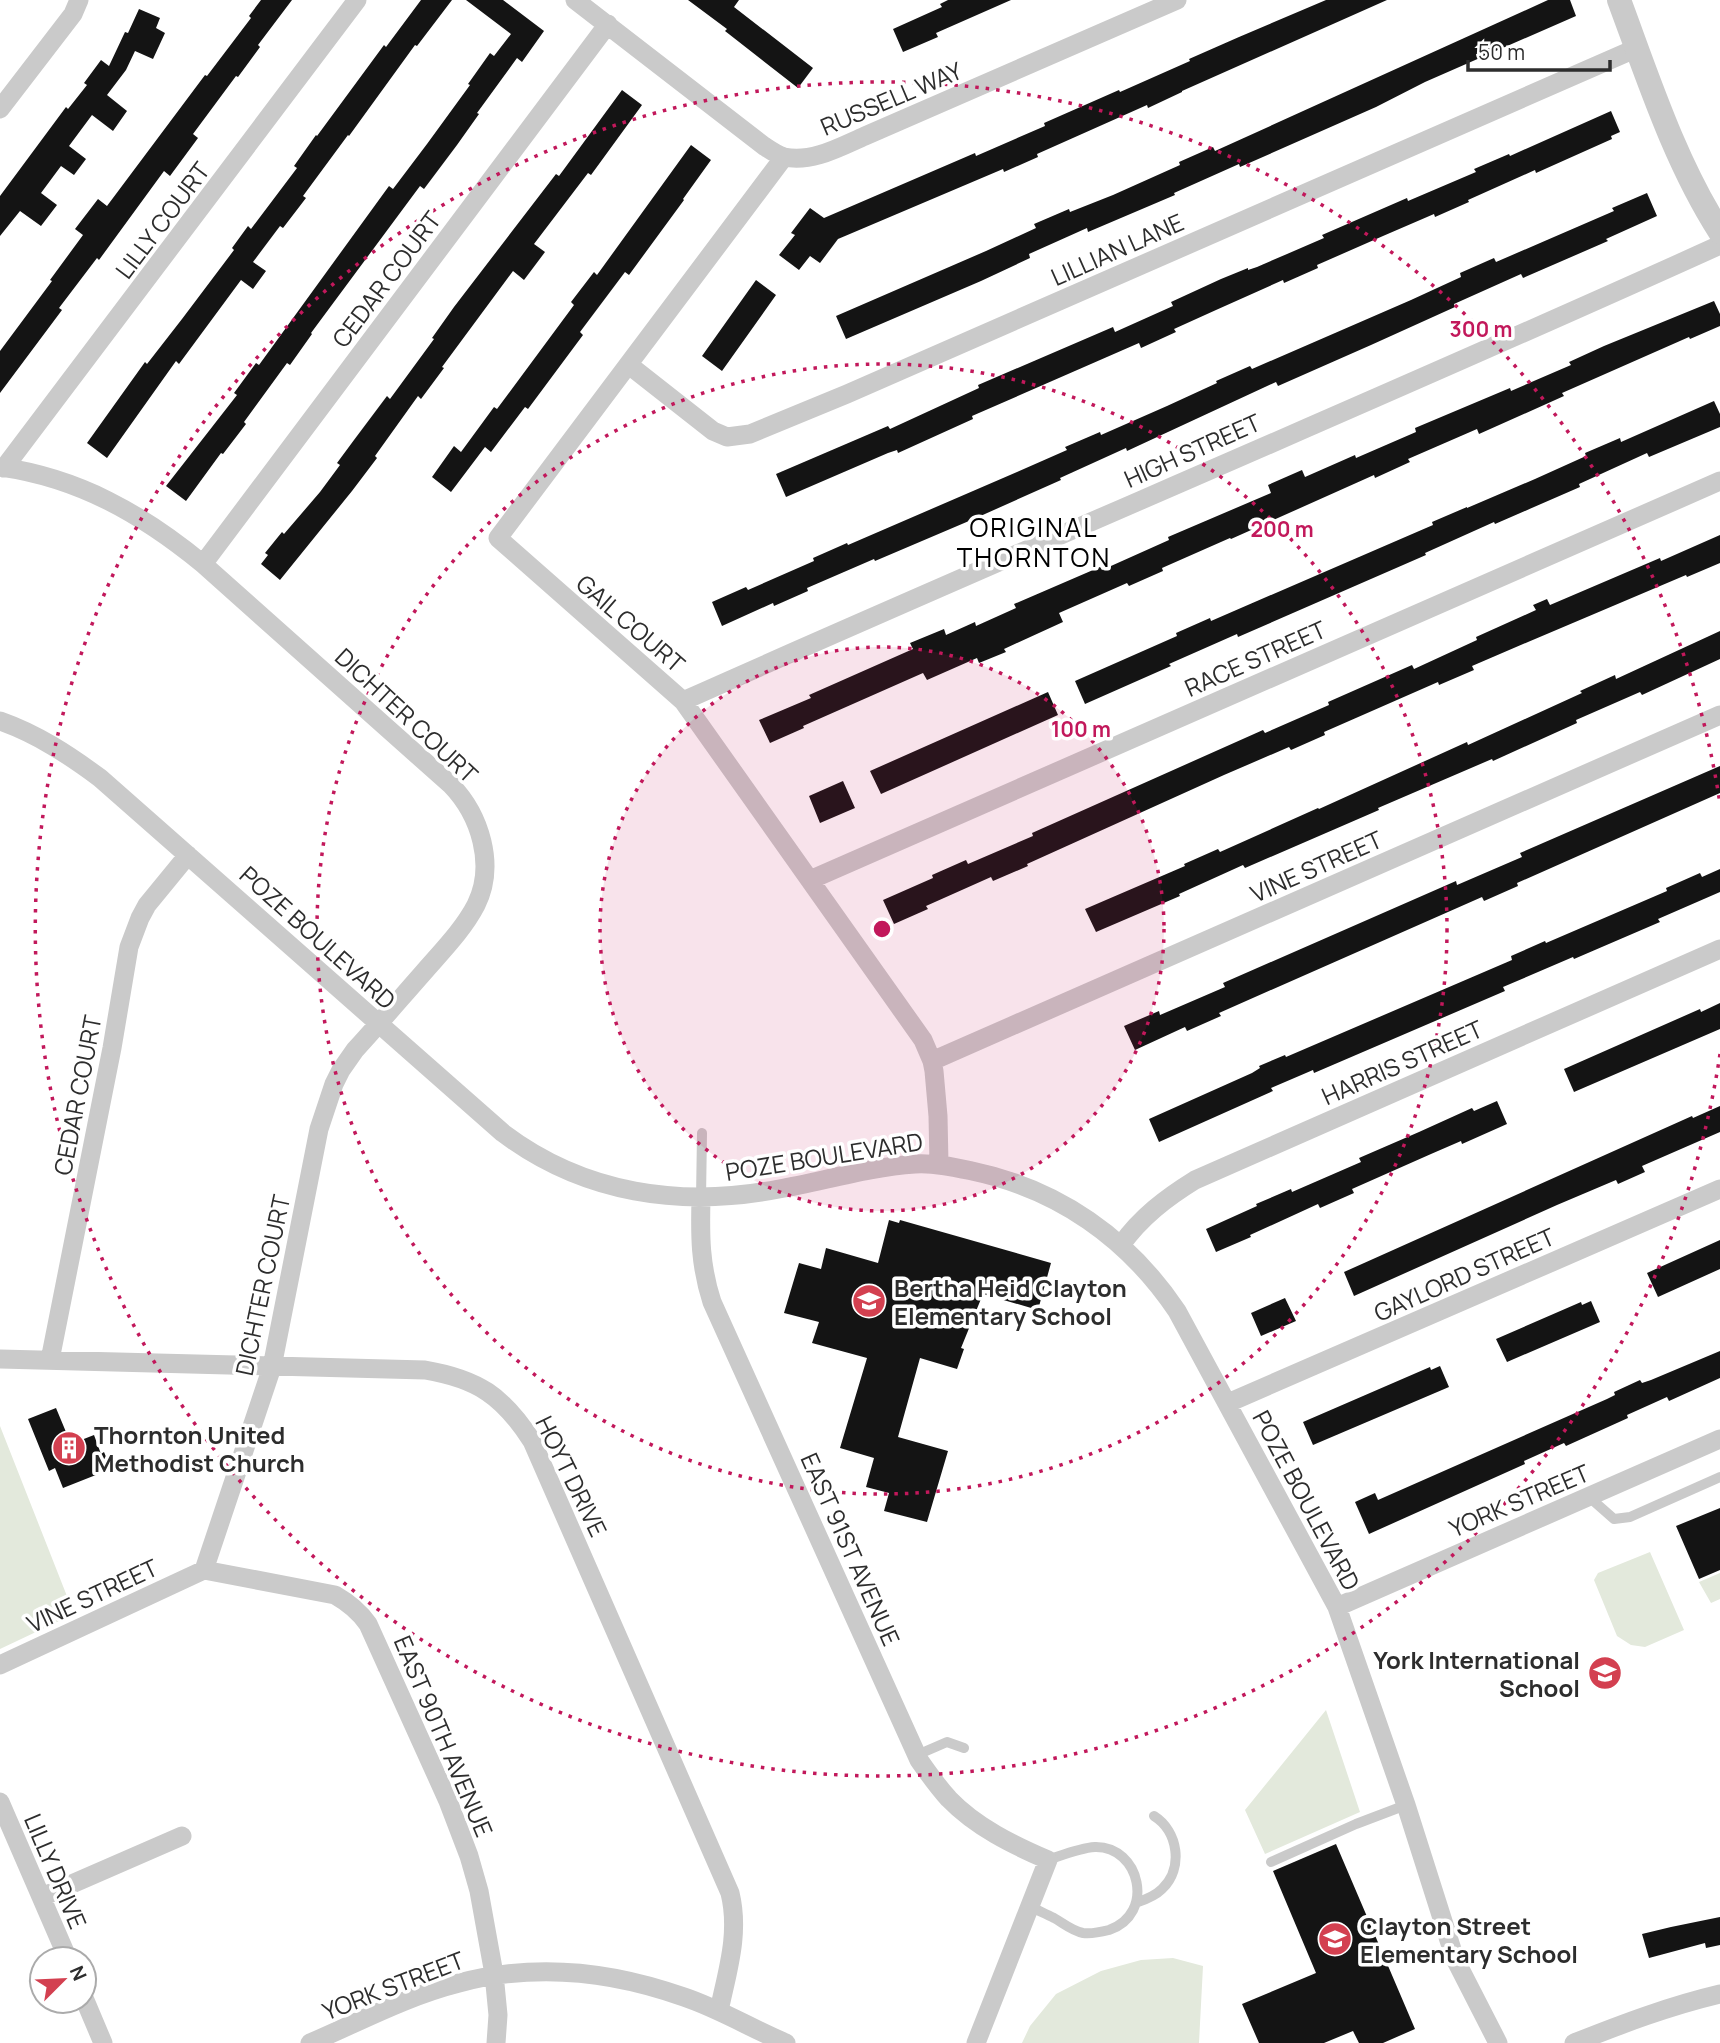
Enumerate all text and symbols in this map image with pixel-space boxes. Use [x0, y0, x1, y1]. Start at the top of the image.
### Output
scale bar [1468, 28, 1610, 72]
text: 50 m [1478, 38, 1525, 66]
street label: RUSSELL WAY [815, 53, 967, 143]
street label: LILLY COURT [107, 154, 217, 285]
street label: CEDAR COURT [324, 204, 448, 354]
street label: LILLIAN LANE [1045, 205, 1189, 293]
text: 300 m [1450, 315, 1512, 343]
street label: HIGH STREET [1119, 405, 1266, 495]
district label: ORIGINAL THORNTON [957, 509, 1111, 575]
text: 200 m [1250, 515, 1314, 543]
street label: GAIL COURT [570, 567, 693, 680]
street label: RACE STREET [1179, 612, 1332, 704]
street label: DICHTER COURT [328, 640, 486, 790]
text: 100 m [1051, 715, 1111, 743]
street label: VINE STREET [1245, 822, 1388, 910]
street label: POZE BOULEVARD [233, 858, 403, 1016]
centre of rings [870, 917, 894, 941]
street label: CEDAR COURT [45, 1011, 109, 1178]
street label: HARRIS STREET [1316, 1011, 1488, 1112]
street label: POZE BOULEVARD [723, 1124, 925, 1188]
street label: DICHTER COURT [227, 1191, 297, 1378]
street label: GAYLORD STREET [1368, 1219, 1560, 1329]
place label: Bertha Heid Clayton Elementary School [894, 1271, 1127, 1332]
school or university icon: Bertha Heid Clayton Elementary School [850, 1282, 888, 1320]
street label: POZE BOULEVARD [1246, 1404, 1368, 1596]
street label: HOYT DRIVE [529, 1410, 615, 1542]
place label: Thornton United Methodist Church [94, 1418, 305, 1479]
building icon: Thornton United Methodist Church [50, 1429, 88, 1467]
street label: EAST 91ST AVENUE [794, 1447, 908, 1651]
street label: YORK STREET [1444, 1455, 1595, 1544]
street label: VINE STREET [21, 1550, 163, 1640]
street label: EAST 90TH AVENUE [387, 1630, 501, 1842]
place label: York International School [1373, 1643, 1580, 1704]
school or university icon: York International School [1586, 1654, 1624, 1692]
street label: LILLY DRIVE [17, 1808, 95, 1934]
place label: Clayton Street Elementary School [1360, 1909, 1578, 1970]
school or university icon: Clayton Street Elementary School [1316, 1920, 1354, 1958]
street label: YORK STREET [317, 1943, 469, 2027]
north arrow [28, 1945, 98, 2015]
text: N [64, 1962, 93, 1985]

